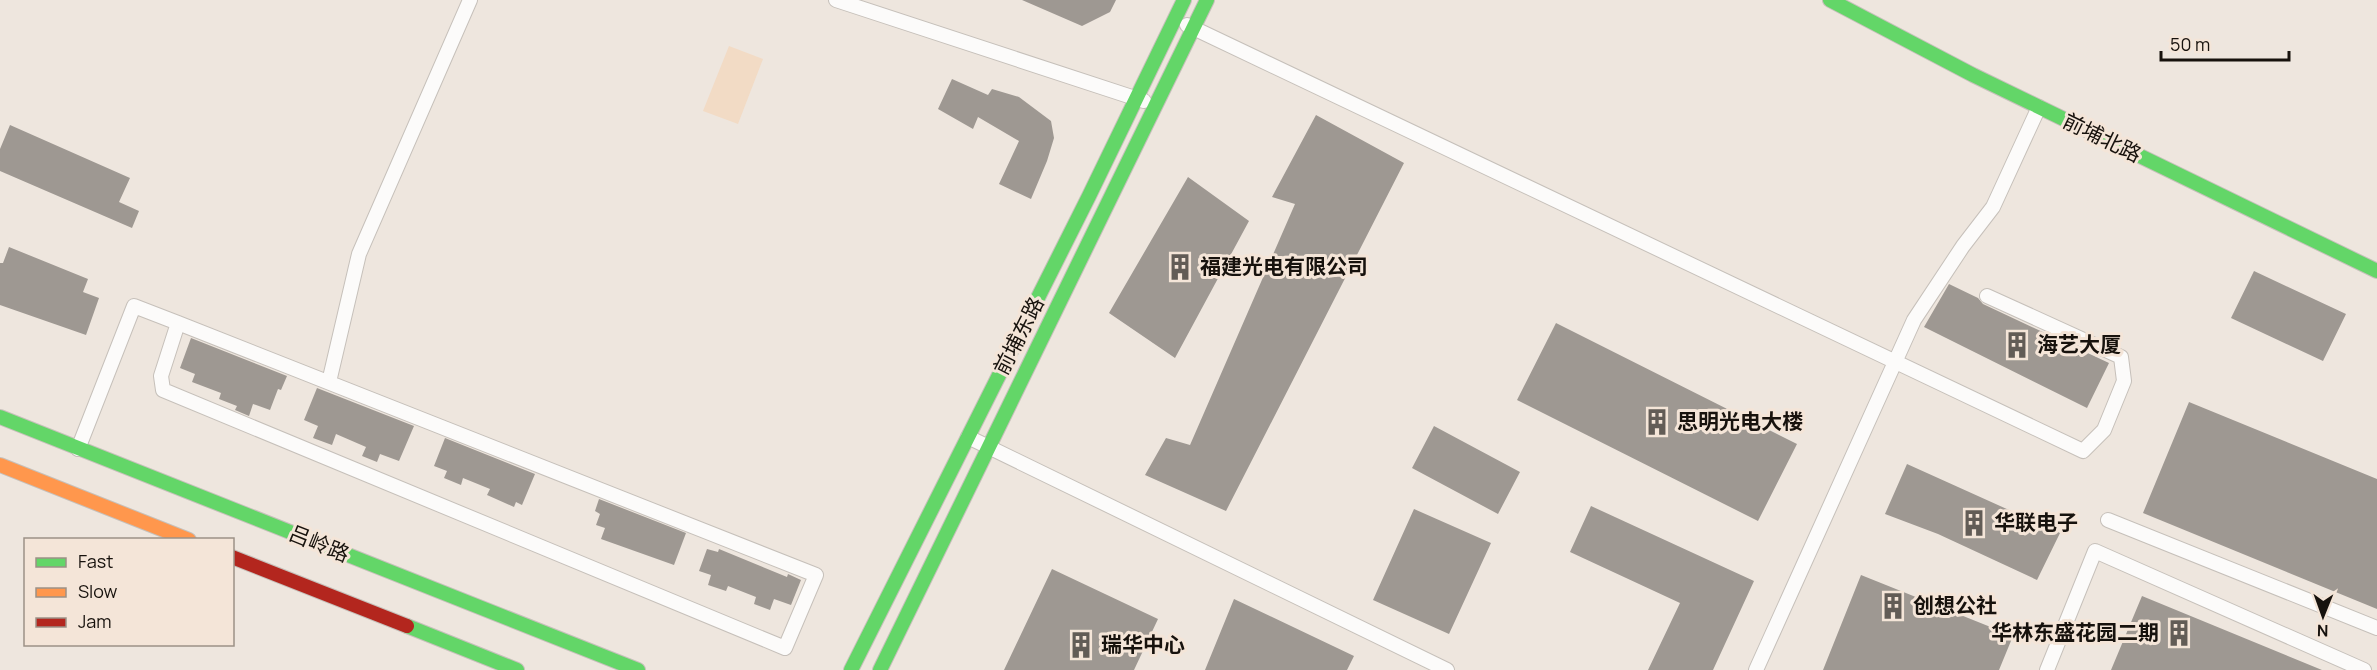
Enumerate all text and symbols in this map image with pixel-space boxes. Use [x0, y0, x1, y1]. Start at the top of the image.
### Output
scale bar [2161, 24, 2288, 62]
text: 50 m [2170, 32, 2210, 56]
street label: 前埔北路 [2059, 106, 2146, 168]
building icon: 福建光电有限公司 [1165, 252, 1195, 282]
place label: 福建光电有限公司 [1200, 252, 1368, 280]
street label: 前埔东路 [987, 292, 1050, 379]
building icon: 海艺大厦 [2002, 330, 2032, 360]
place label: 海艺大厦 [2037, 330, 2121, 358]
building icon: 思明光电大楼 [1642, 407, 1672, 437]
place label: 思明光电大楼 [1677, 407, 1803, 435]
building icon: 华联电子 [1959, 508, 1989, 538]
place label: 华联电子 [1994, 508, 2078, 536]
street label: 吕岭路 [285, 518, 354, 568]
legend [24, 538, 234, 646]
text: Fast [78, 549, 113, 573]
text: Slow [78, 579, 118, 603]
north arrow [2293, 586, 2353, 646]
building icon: 创想公社 [1878, 591, 1908, 621]
place label: 创想公社 [1913, 591, 1997, 619]
text: Jam [78, 609, 112, 633]
place label: 华林东盛花园二期 [1991, 618, 2159, 646]
building icon: 华林东盛花园二期 [2164, 618, 2194, 648]
text: N [2317, 620, 2329, 642]
building icon: 瑞华中心 [1066, 630, 1096, 660]
place label: 瑞华中心 [1101, 630, 1185, 658]

